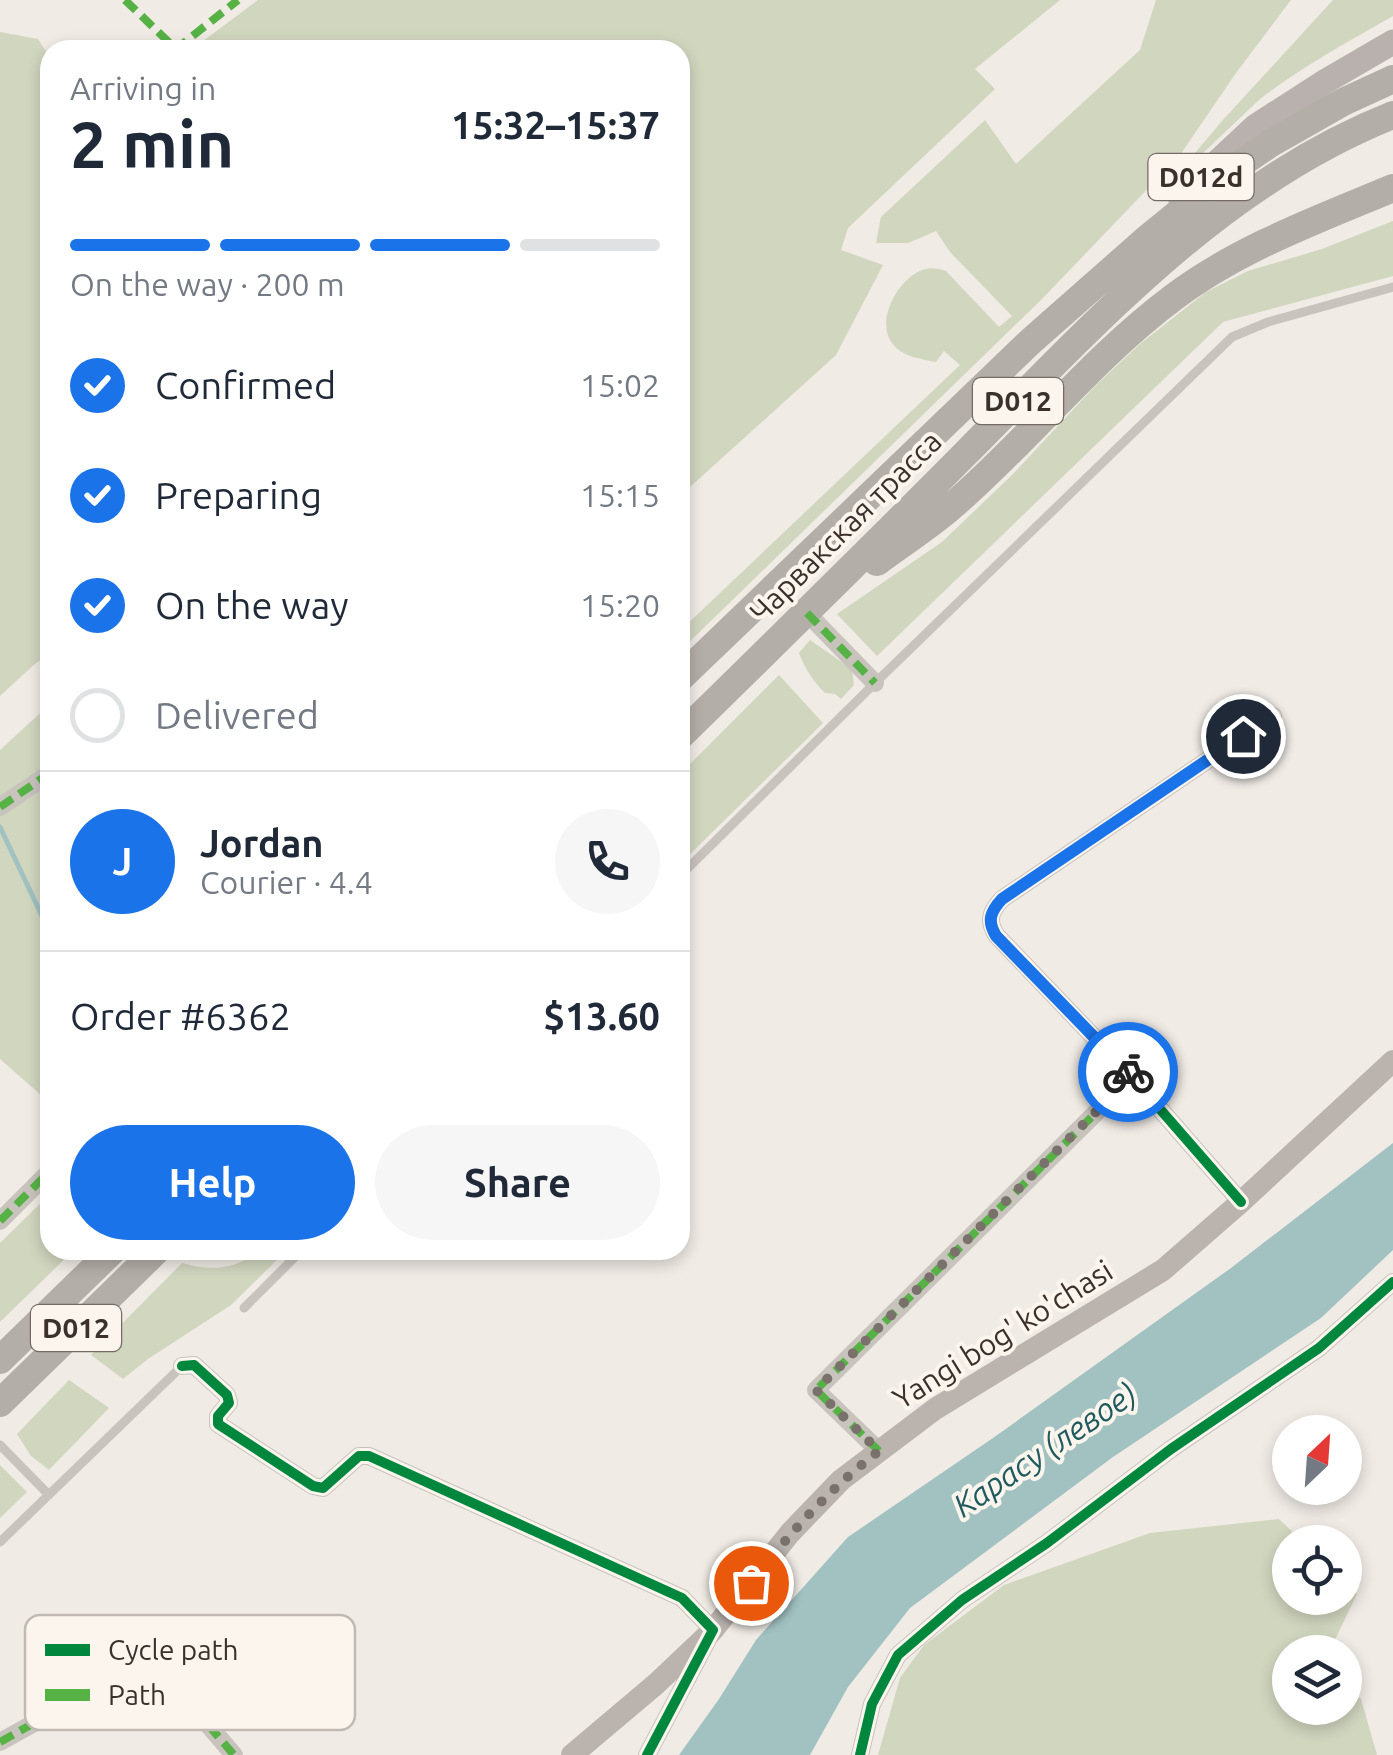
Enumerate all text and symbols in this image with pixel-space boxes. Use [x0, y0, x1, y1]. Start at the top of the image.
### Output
text: Arriving in [70, 70, 216, 106]
text: 15:32–15:37 [451, 104, 660, 146]
text: 2 min [70, 107, 234, 180]
road number: D012d [1148, 154, 1254, 200]
text: On the way · 200 m [70, 266, 345, 302]
icon: check [70, 358, 125, 413]
text: Confirmed [155, 364, 336, 406]
text: 15:02 [580, 367, 660, 403]
road number: D012 [973, 378, 1063, 424]
street label: Чарвакская трасса [743, 424, 948, 629]
icon: check [70, 468, 125, 523]
text: Preparing [155, 474, 322, 516]
text: 15:15 [580, 477, 660, 513]
icon: check [70, 578, 125, 633]
text: On the way [155, 584, 348, 626]
text: 15:20 [580, 587, 660, 623]
text: Delivered [155, 694, 319, 736]
pin [1201, 694, 1286, 779]
icon: home [1216, 709, 1271, 764]
button: phone [555, 809, 660, 914]
text: Jordan [200, 822, 324, 864]
text: J [113, 840, 132, 882]
text: Courier · 4.4 [200, 864, 373, 900]
text: Order #6362 [70, 995, 291, 1037]
text: $13.60 [543, 995, 660, 1037]
courier [1078, 1022, 1178, 1122]
icon: bike [1101, 1045, 1156, 1100]
button: Help [70, 1125, 355, 1240]
button: Share [375, 1125, 660, 1240]
street label: Yangi bog' ko'chasi [887, 1253, 1118, 1415]
road number: D012 [31, 1305, 121, 1351]
water label: Карасу (левое) [946, 1375, 1143, 1523]
north arrow [1272, 1415, 1362, 1505]
map controls [1272, 1415, 1362, 1725]
button: locate [1272, 1525, 1362, 1615]
pin [709, 1541, 794, 1626]
icon: bag [724, 1556, 779, 1611]
legend [25, 1615, 355, 1730]
text: Cycle path [108, 1634, 239, 1665]
button: layers [1272, 1635, 1362, 1725]
text: Path [108, 1679, 166, 1710]

